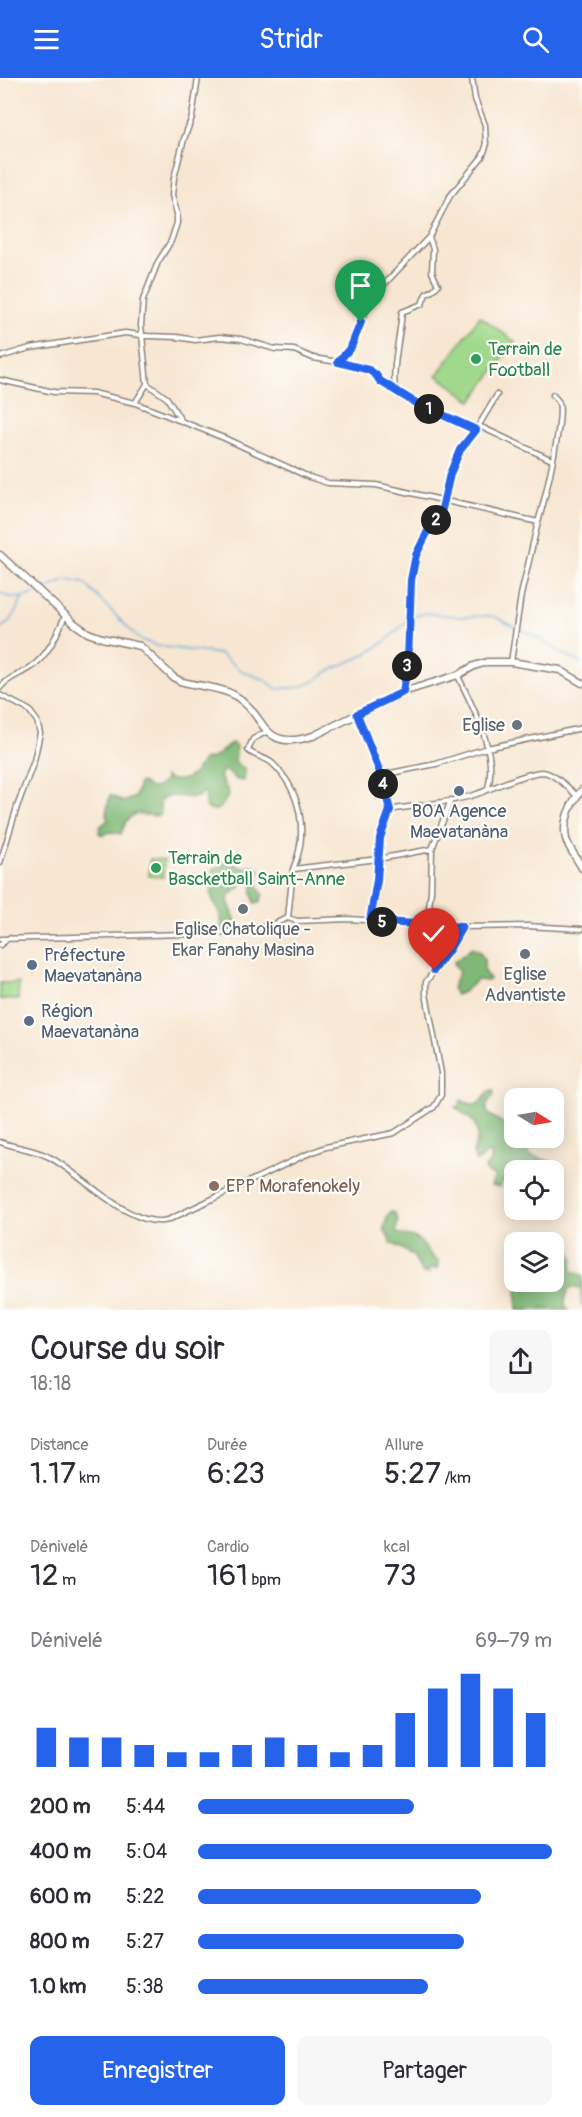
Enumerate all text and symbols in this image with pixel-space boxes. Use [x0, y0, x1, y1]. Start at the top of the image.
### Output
icon: menu [30, 23, 63, 56]
text: Stridr [259, 23, 323, 56]
icon: search [519, 23, 552, 56]
pin [335, 260, 386, 322]
icon: arrive [344, 269, 377, 302]
place label: Terrain de Football [488, 338, 562, 382]
marker: Terrain de Football [469, 352, 483, 366]
pin: 1 [414, 394, 444, 424]
text: 1 [426, 399, 432, 419]
pin: 2 [421, 505, 451, 535]
text: 2 [432, 510, 440, 530]
pin: 3 [392, 651, 422, 681]
text: 3 [403, 656, 411, 676]
place label: Eglise [462, 714, 505, 737]
marker: Eglise [510, 718, 524, 732]
pin: 4 [368, 769, 398, 799]
text: 4 [378, 774, 388, 794]
marker: BOA Agence Maevatanàna [452, 784, 466, 798]
place label: BOA Agence Maevatanàna [410, 800, 508, 844]
place label: Terrain de Bascketball Saint-Anne [168, 847, 345, 891]
marker: Terrain de Bascketball Saint-Anne [149, 861, 163, 875]
marker: Eglise Chatolique - Ekar Fanahy Masina [236, 902, 250, 916]
pin: 5 [367, 907, 397, 937]
pin [408, 908, 459, 970]
text: 5 [378, 912, 386, 932]
icon: check [417, 917, 450, 950]
place label: Eglise Chatolique - Ekar Fanahy Masina [172, 918, 314, 962]
place label: Préfecture Maevatanàna [44, 944, 142, 988]
marker: Eglise Advantiste [518, 947, 532, 961]
marker: Préfecture Maevatanàna [25, 958, 39, 972]
place label: Eglise Advantiste [484, 963, 566, 1007]
place label: Région Maevatanàna [41, 1000, 139, 1044]
marker: Région Maevatanàna [22, 1014, 36, 1028]
north arrow [504, 1088, 564, 1148]
map controls [504, 1088, 564, 1292]
button: locate [504, 1160, 564, 1220]
place label: EPP Morafenokely [226, 1175, 360, 1198]
marker: EPP Morafenokely [207, 1179, 221, 1193]
button: layers [504, 1232, 564, 1292]
text: Course du soir [30, 1328, 225, 1369]
button: share [489, 1330, 552, 1393]
text: 18:18 [30, 1371, 71, 1396]
text: Distance [30, 1435, 89, 1455]
text: Durée [207, 1435, 247, 1455]
text: Allure [384, 1435, 423, 1455]
text: 1.17 [30, 1455, 76, 1492]
text: 6:23 [207, 1455, 265, 1492]
text: 5:27 [384, 1455, 441, 1492]
text: km [76, 1468, 100, 1488]
text: /km [441, 1468, 471, 1488]
text: Dénivelé [30, 1537, 88, 1557]
text: Cardio [207, 1537, 249, 1557]
text: kcal [384, 1537, 410, 1557]
text: 12 [30, 1557, 59, 1594]
text: 161 [207, 1557, 248, 1594]
text: 73 [384, 1557, 417, 1594]
text: m [59, 1570, 76, 1590]
text: bpm [248, 1570, 281, 1590]
text: Dénivelé [30, 1628, 103, 1653]
text: 69–79 m [475, 1628, 552, 1653]
text: 200 m [30, 1794, 91, 1819]
text: 5:44 [126, 1794, 165, 1819]
text: 400 m [30, 1839, 91, 1864]
text: 5:04 [126, 1839, 167, 1864]
text: 600 m [30, 1884, 91, 1909]
text: 5:22 [126, 1884, 165, 1909]
text: 800 m [30, 1929, 90, 1954]
text: 5:27 [126, 1929, 164, 1954]
text: 1.0 km [30, 1974, 86, 1999]
text: 5:38 [126, 1974, 163, 1999]
button: Enregistrer [30, 2036, 285, 2105]
button: Partager [297, 2036, 552, 2105]

